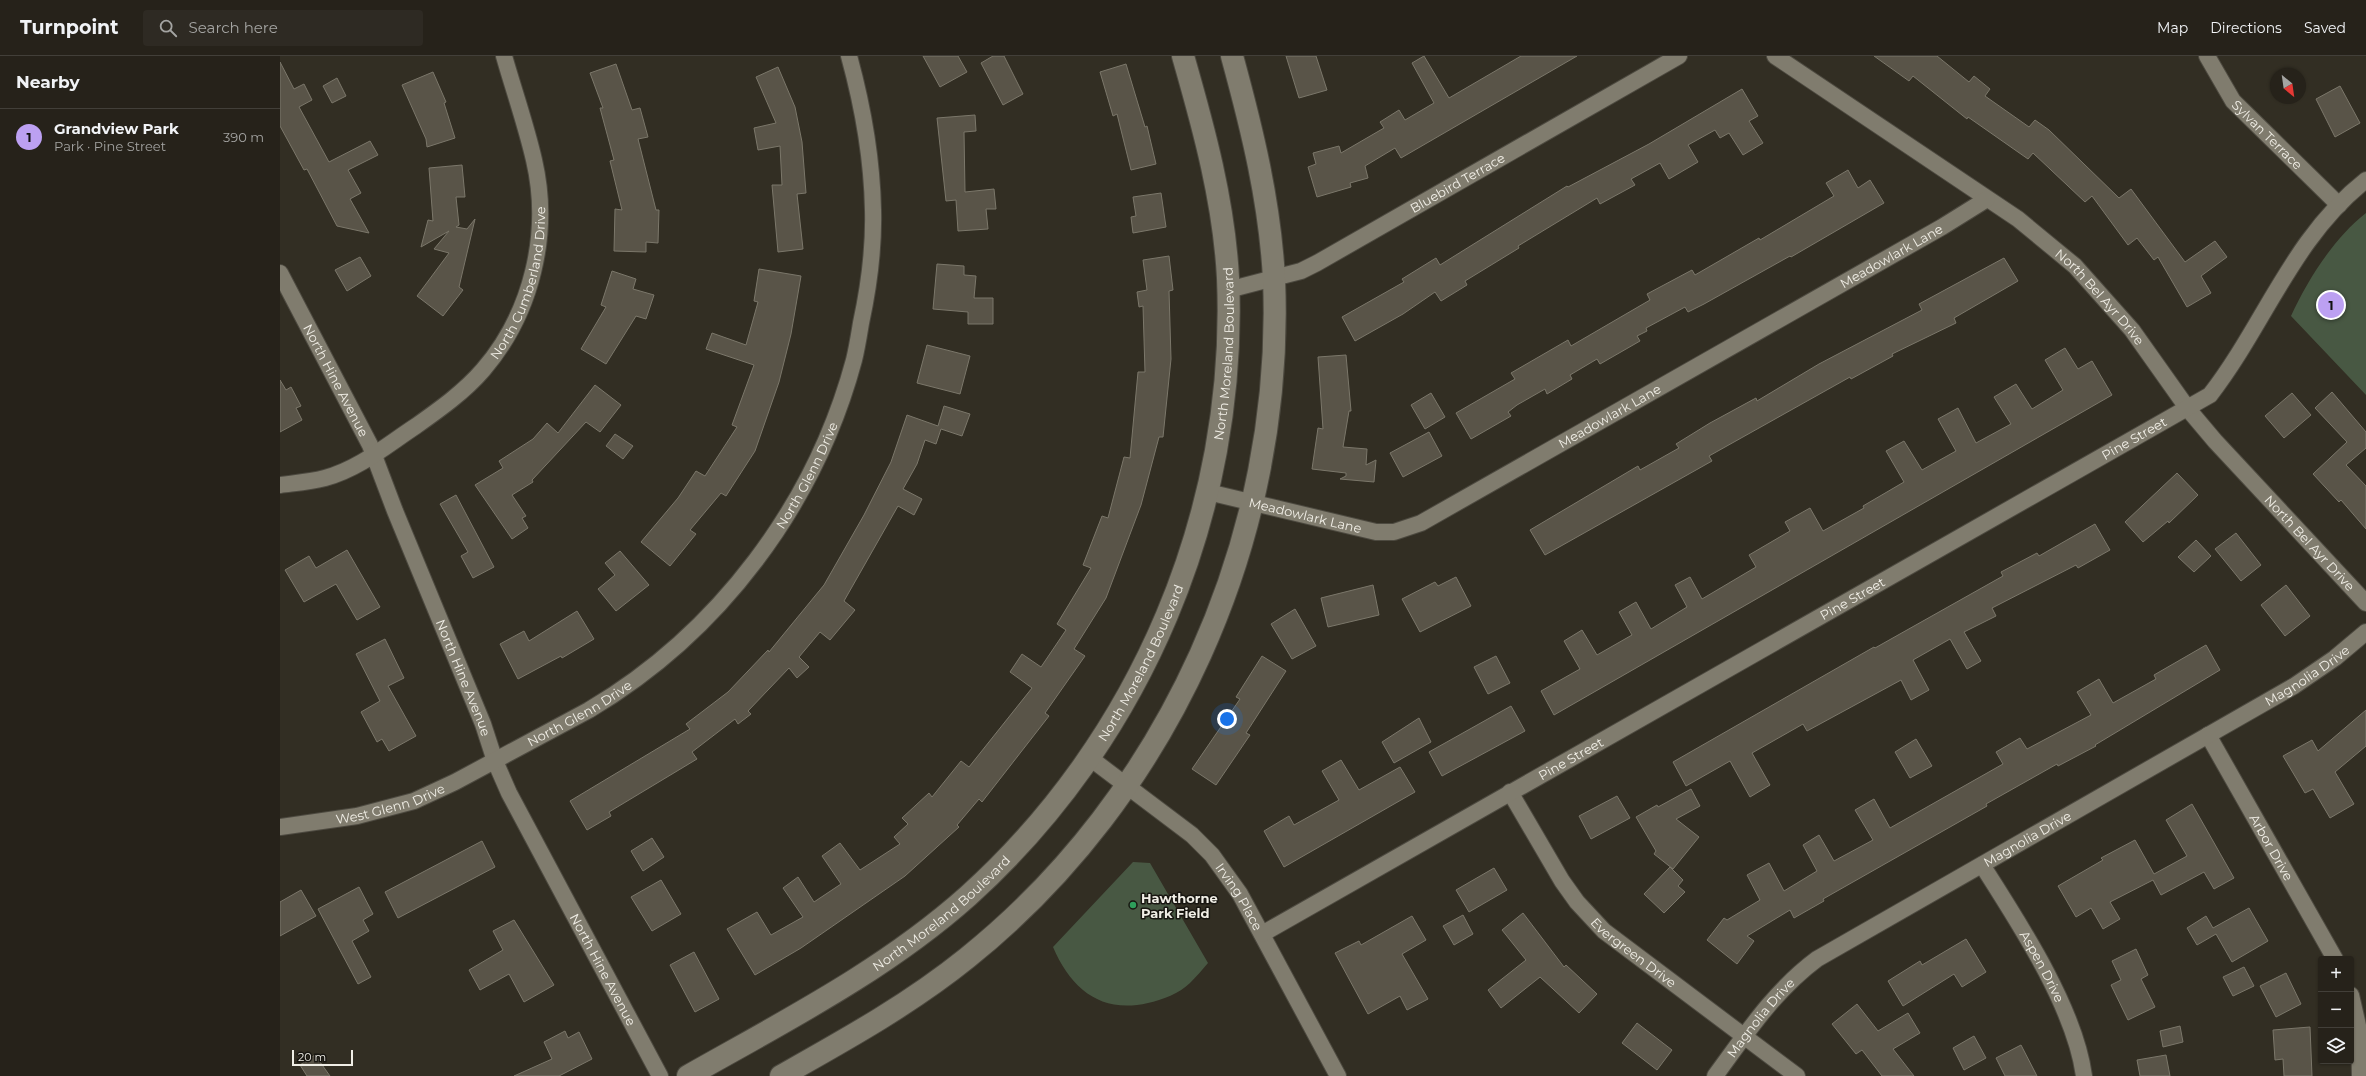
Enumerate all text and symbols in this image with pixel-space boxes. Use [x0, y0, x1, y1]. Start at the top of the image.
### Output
search box [143, 10, 423, 46]
text: Turnpoint [20, 16, 119, 39]
icon: search [157, 17, 179, 39]
text: Search here [189, 18, 278, 37]
text: Map [2157, 19, 2188, 37]
text: Directions [2210, 19, 2282, 37]
text: Saved [2304, 19, 2346, 37]
north arrow [2270, 68, 2306, 104]
text: Nearby [16, 72, 80, 92]
street label: Sylvan Terrace [2229, 97, 2306, 173]
text: Grandview Park [54, 119, 179, 138]
text: 1 [26, 129, 32, 145]
text: 390 m [223, 129, 264, 145]
text: Park · Pine Street [54, 138, 166, 154]
street label: Bluebird Terrace [1407, 149, 1508, 216]
street label: North Cumberland Drive [486, 206, 548, 362]
street label: Meadowlark Lane [1837, 220, 1946, 291]
street label: North Bel Ayr Drive [2052, 245, 2148, 348]
street label: North Moreland Boulevard [1210, 266, 1237, 441]
pin: 1 [2318, 290, 2344, 320]
street label: North Hine Avenue [300, 321, 372, 439]
street label: Meadowlark Lane [1555, 380, 1664, 451]
street label: Pine Street [2099, 413, 2169, 463]
street label: North Glenn Drive [772, 419, 841, 532]
street label: North Bel Ayr Drive [2261, 492, 2358, 594]
street label: Meadowlark Lane [1247, 494, 1363, 536]
street label: Pine Street [1817, 574, 1888, 623]
street label: North Moreland Boulevard [1094, 582, 1186, 744]
street label: North Hine Avenue [433, 617, 494, 738]
street label: Magnolia Drive [2262, 642, 2352, 709]
street label: North Glenn Drive [524, 677, 635, 750]
your location [1217, 709, 1237, 729]
street label: Pine Street [1535, 734, 1606, 783]
street label: West Glenn Drive [335, 780, 447, 827]
street label: Magnolia Drive [1981, 807, 2074, 870]
street label: Arbor Drive [2246, 811, 2297, 884]
street label: North Moreland Boulevard [869, 852, 1013, 974]
street label: Irving Place [1212, 860, 1266, 933]
place label: Hawthorne Park Field [1141, 890, 1218, 921]
marker: Hawthorne Park Field [1128, 900, 1138, 910]
street label: North Hine Avenue [567, 911, 640, 1028]
street label: Evergreen Drive [1587, 914, 1680, 991]
street label: Aspen Drive [2017, 928, 2068, 1005]
map controls [2318, 956, 2354, 1064]
button: + [2318, 956, 2354, 992]
street label: Magnolia Drive [1723, 974, 1798, 1061]
button: − [2318, 992, 2354, 1028]
button: layers [2318, 1028, 2354, 1064]
scale bar [292, 1048, 353, 1067]
text: 20 m [298, 1050, 326, 1064]

